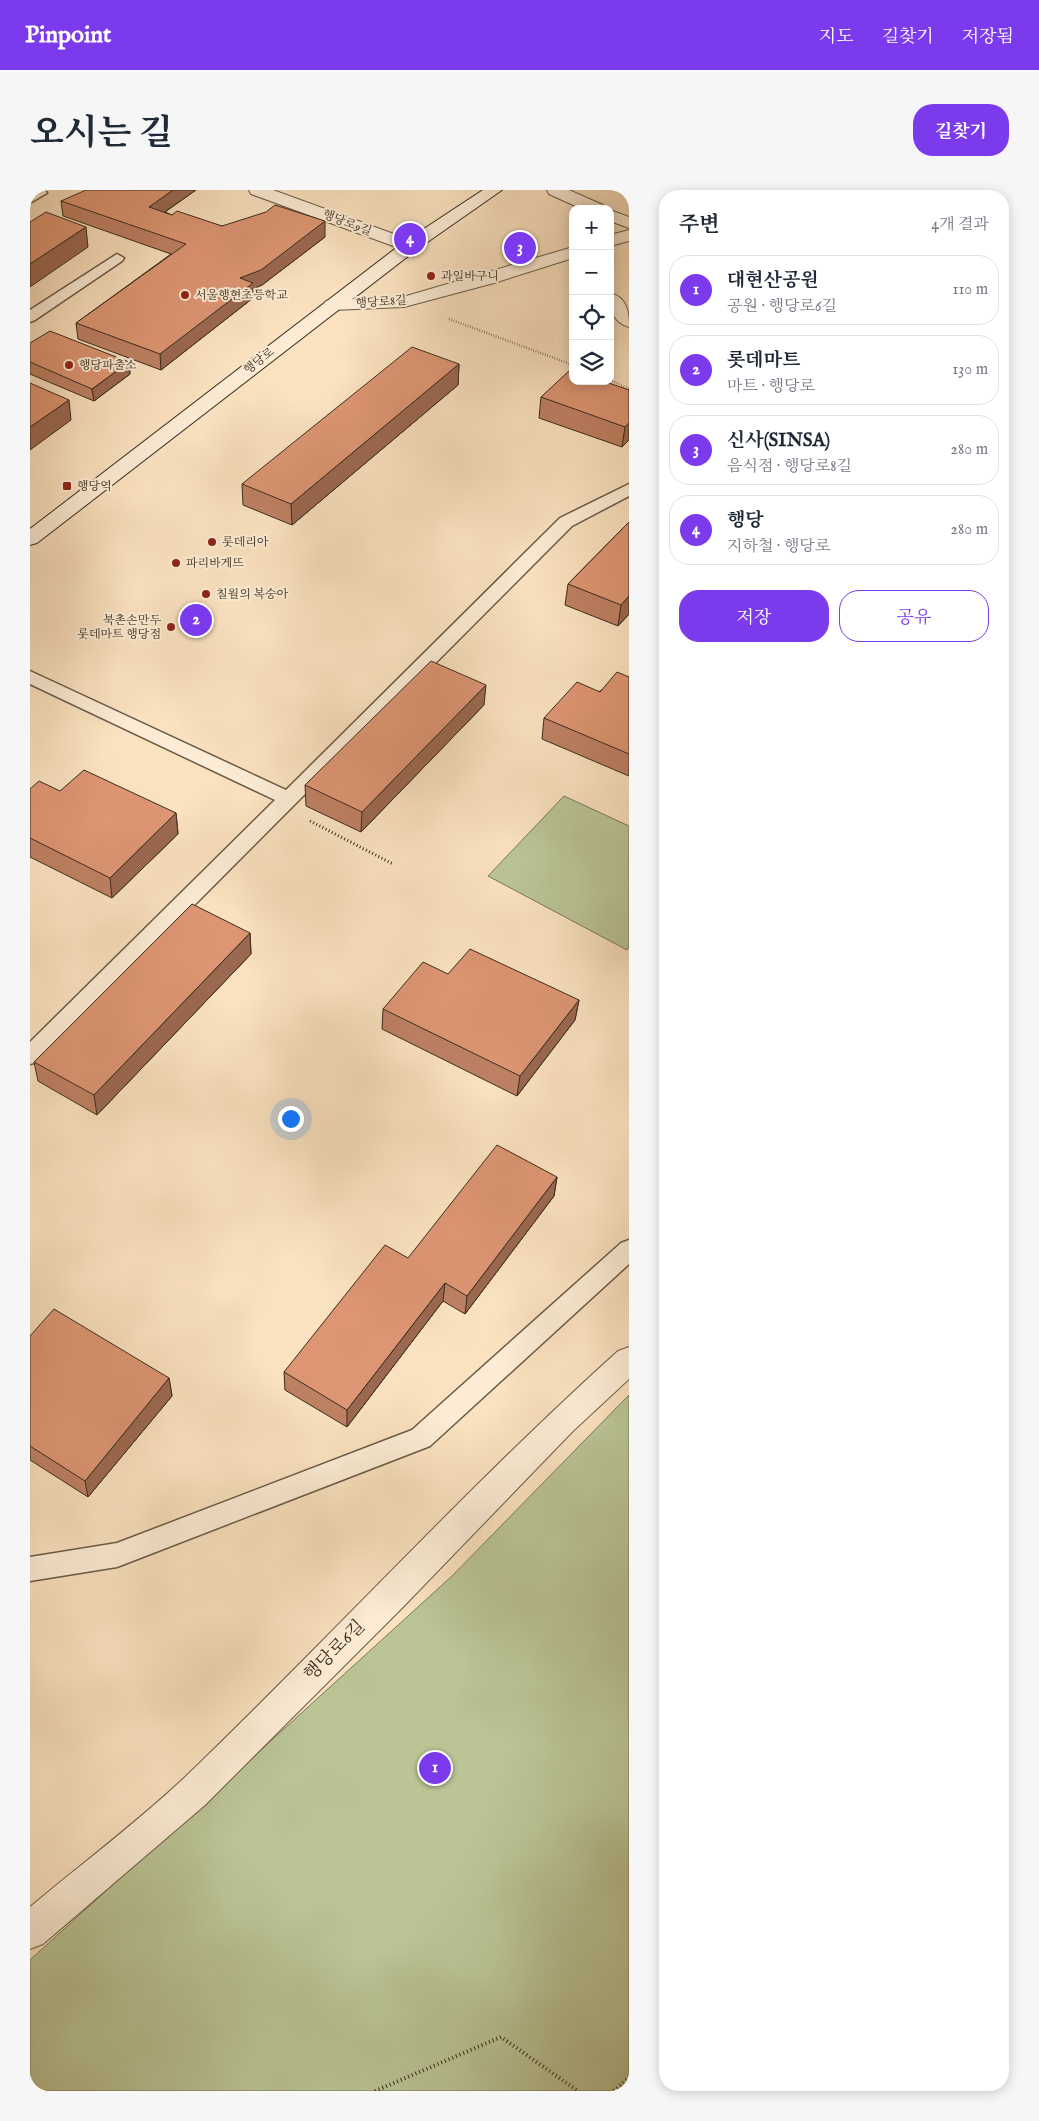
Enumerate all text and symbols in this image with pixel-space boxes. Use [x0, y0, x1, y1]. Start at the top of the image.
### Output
text: Pinpoint [25, 20, 111, 51]
text: 지도 [819, 26, 854, 49]
text: 길찾기 [882, 26, 934, 49]
text: 저장됨 [962, 26, 1014, 49]
button: 길찾기 [913, 104, 1009, 156]
text: 오시는 길 [30, 112, 173, 157]
map controls [569, 205, 614, 385]
button: + [569, 205, 614, 250]
street label: 행당로9길 [320, 207, 374, 239]
text: 주변 [679, 212, 720, 239]
text: 4개 결과 [931, 215, 989, 235]
pin: 4 [394, 220, 426, 258]
pin: 3 [504, 229, 536, 267]
button: − [569, 250, 614, 295]
place label: 과일바구니 [441, 269, 499, 284]
text: 대현산공원 [727, 269, 819, 293]
marker: 과일바구니 [425, 270, 437, 282]
text: 1 [693, 280, 699, 300]
text: 110 m [952, 280, 988, 300]
place label: 서울행현초등학교 [195, 288, 288, 303]
marker: 서울행현초등학교 [179, 289, 191, 301]
street label: 행당로8길 [355, 293, 407, 311]
button: locate [569, 295, 614, 340]
text: 공원 · 행당로6길 [727, 297, 837, 317]
button: layers [569, 340, 614, 385]
street label: 행당로 [241, 344, 278, 378]
text: 롯데마트 [727, 349, 800, 373]
place label: 행당파출소 [79, 358, 137, 373]
marker: 행당파출소 [63, 359, 75, 371]
text: 2 [692, 360, 700, 380]
text: 130 m [952, 360, 988, 380]
text: 마트 · 행당로 [727, 377, 815, 397]
text: 신사(SINSA) [727, 429, 830, 453]
text: 3 [693, 440, 699, 460]
text: 280 m [951, 440, 988, 460]
text: 음식점 · 행당로8길 [727, 457, 852, 477]
place label: 행당역 [77, 479, 112, 494]
marker: 행당역 [61, 480, 73, 492]
text: 행당 [727, 509, 764, 533]
text: 4 [692, 520, 700, 540]
text: 280 m [951, 520, 988, 540]
place label: 롯데리아 [222, 535, 269, 550]
marker: 롯데리아 [206, 536, 218, 548]
text: 지하철 · 행당로 [727, 537, 830, 557]
place label: 파리바게뜨 [186, 556, 244, 571]
marker: 파리바게뜨 [170, 557, 182, 569]
place label: 칠월의 복숭아 [216, 587, 289, 602]
marker: 칠월의 복숭아 [200, 588, 212, 600]
button: 저장 [679, 590, 829, 642]
button: 공유 [839, 590, 989, 642]
pin: 2 [180, 601, 212, 639]
place label: 북촌손만두 롯데마트 행당점 [77, 613, 161, 642]
marker: 북촌손만두 롯데마트 행당점 [165, 621, 177, 633]
your location [278, 1106, 304, 1132]
street label: 행당로6길 [300, 1616, 370, 1686]
pin: 1 [419, 1749, 451, 1787]

